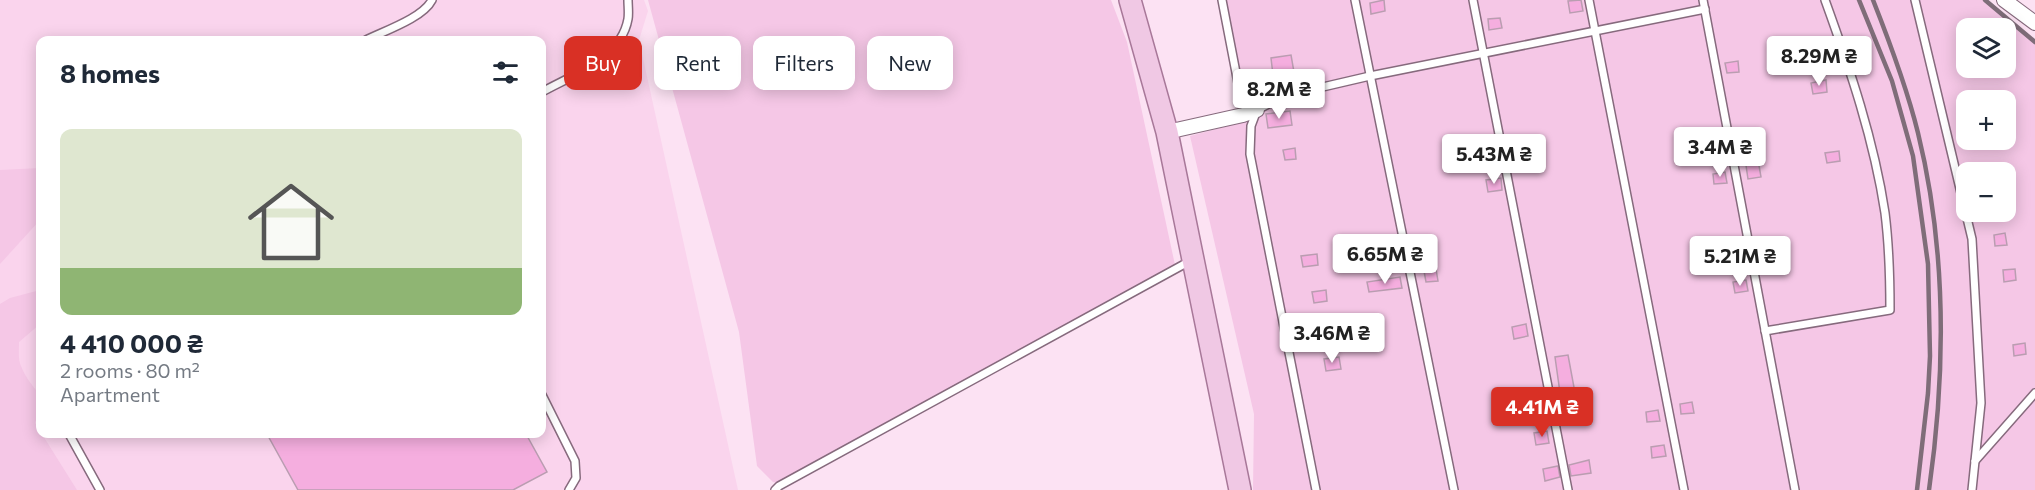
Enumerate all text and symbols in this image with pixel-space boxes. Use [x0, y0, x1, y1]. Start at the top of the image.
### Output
map controls [1956, 18, 2016, 222]
button: layers [1956, 18, 2016, 78]
chip: Buy [564, 36, 642, 90]
chip: Rent [654, 36, 741, 90]
chip: Filters [753, 36, 855, 90]
chip: New [867, 36, 953, 90]
pin: 8.29M ₴ [1764, 36, 1874, 87]
text: 8.29M ₴ [1781, 43, 1857, 67]
icon: filters [489, 56, 522, 89]
text: 8 homes [60, 57, 160, 88]
pin: 8.2M ₴ [1230, 69, 1328, 120]
text: 8.2M ₴ [1247, 76, 1311, 100]
button: + [1956, 90, 2016, 150]
pin: 3.4M ₴ [1671, 127, 1769, 178]
pin: 5.43M ₴ [1439, 134, 1549, 185]
text: 3.4M ₴ [1688, 134, 1752, 158]
text: 5.43M ₴ [1456, 141, 1532, 165]
button: − [1956, 162, 2016, 222]
icon: home [237, 168, 345, 276]
pin: 6.65M ₴ [1330, 234, 1440, 285]
pin: 5.21M ₴ [1685, 236, 1795, 287]
text: 6.65M ₴ [1347, 241, 1423, 265]
text: 5.21M ₴ [1704, 243, 1776, 267]
pin: 3.46M ₴ [1277, 313, 1387, 364]
text: 3.46M ₴ [1294, 320, 1370, 344]
text: 4 410 000 ₴ [60, 327, 203, 358]
text: 2 rooms · 80 m² [60, 358, 200, 382]
text: Apartment [60, 382, 160, 406]
pin: 4.41M ₴ [1487, 387, 1597, 438]
text: 4.41M ₴ [1505, 394, 1579, 418]

